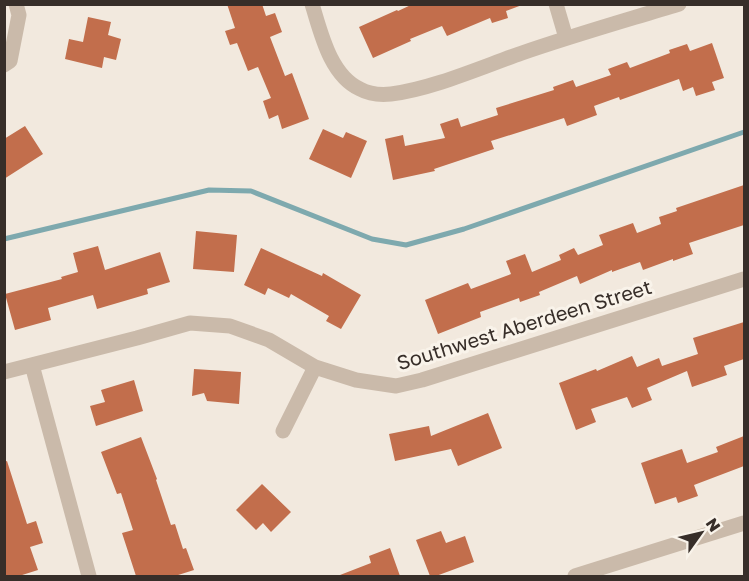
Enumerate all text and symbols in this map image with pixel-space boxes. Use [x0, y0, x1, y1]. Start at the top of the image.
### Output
street label: Southwest Aberdeen Street [394, 274, 654, 374]
north arrow [671, 503, 731, 563]
text: N [702, 514, 725, 535]

